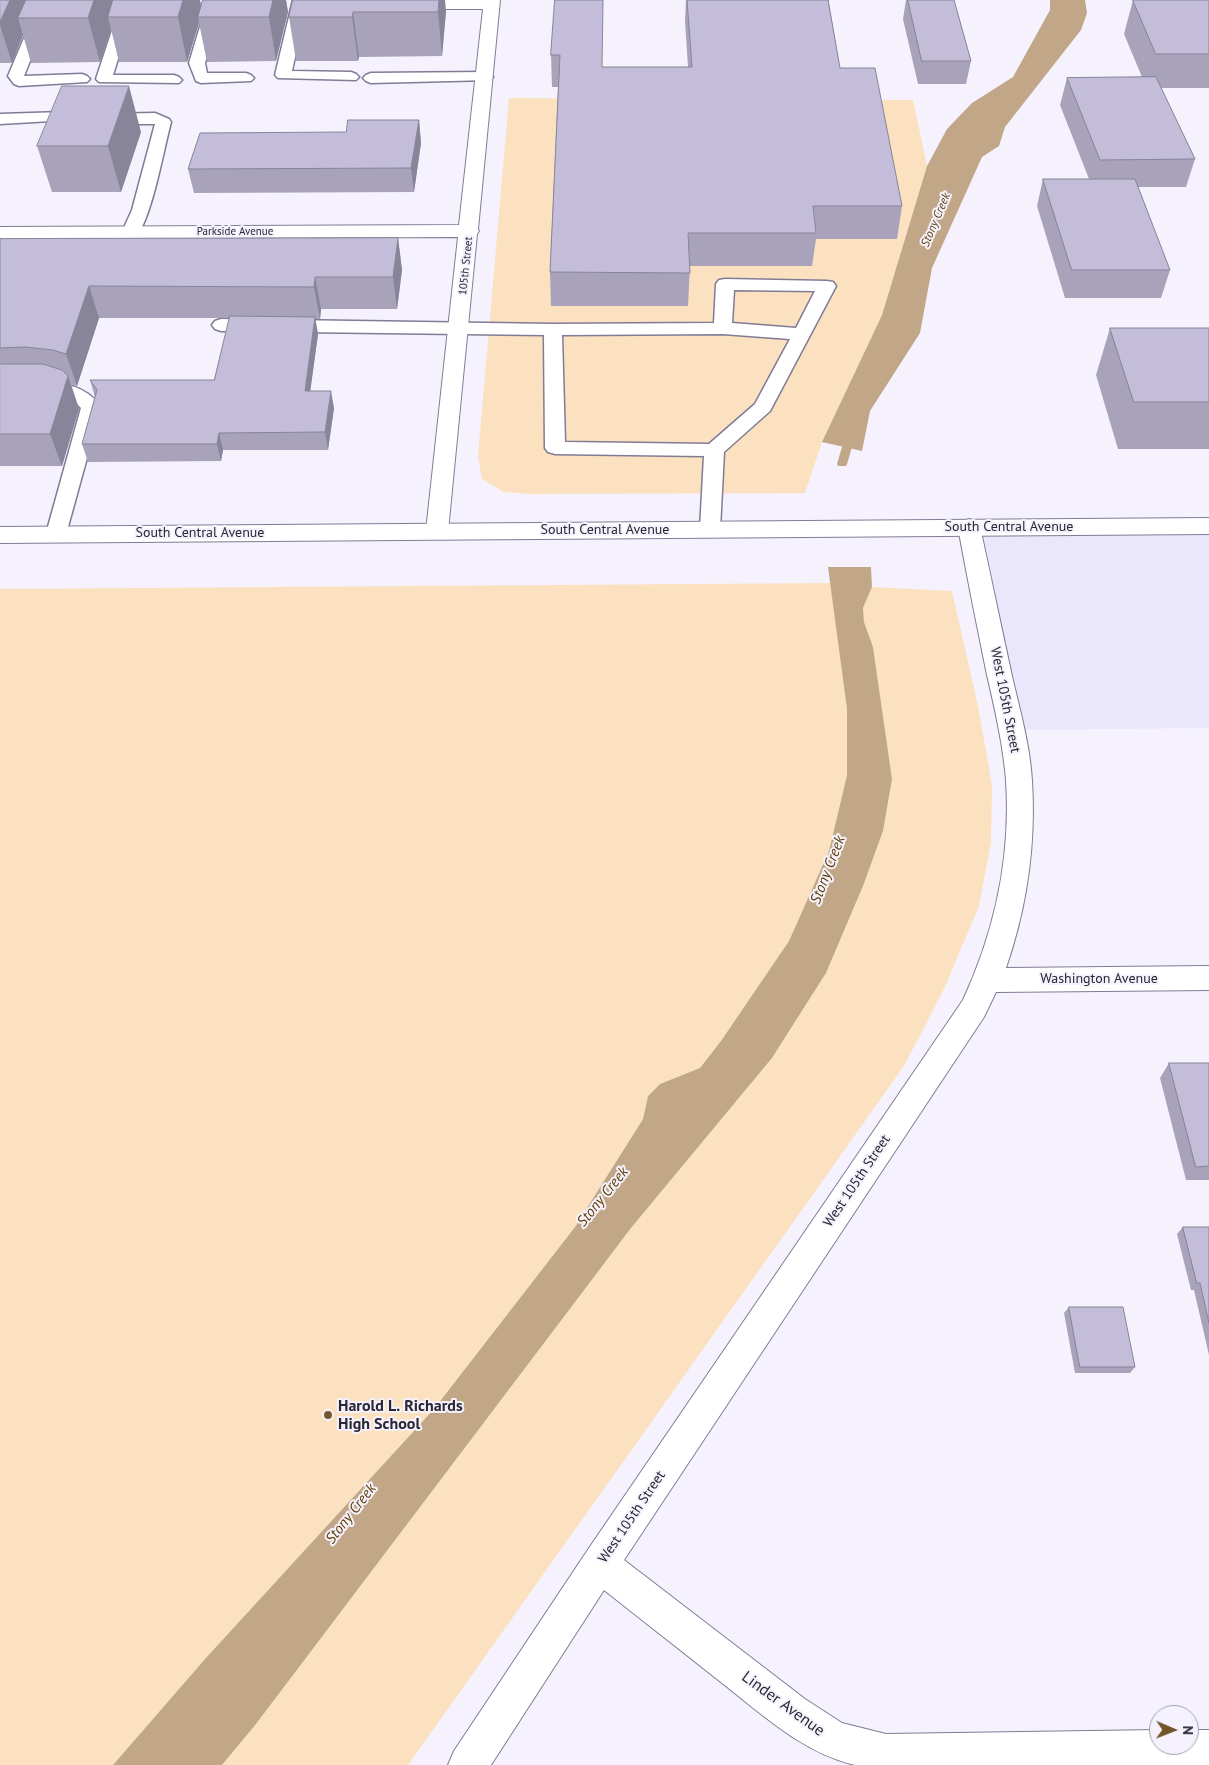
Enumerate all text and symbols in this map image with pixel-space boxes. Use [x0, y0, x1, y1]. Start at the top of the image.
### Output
water label: Stony Creek [918, 191, 954, 249]
street label: Parkside Avenue [197, 225, 273, 239]
street label: 105th Street [456, 236, 476, 296]
street label: South Central Avenue [945, 519, 1073, 535]
street label: South Central Avenue [541, 522, 669, 538]
street label: South Central Avenue [136, 525, 264, 541]
street label: West 105th Street [987, 646, 1023, 754]
water label: Stony Creek [807, 833, 849, 907]
street label: Washington Avenue [1040, 971, 1158, 987]
street label: West 105th Street [820, 1132, 894, 1230]
water label: Stony Creek [574, 1164, 632, 1230]
place label: Harold L. Richards High School [338, 1396, 463, 1434]
marker: Harold L. Richards High School [322, 1409, 334, 1421]
street label: West 105th Street [595, 1468, 669, 1566]
water label: Stony Creek [322, 1480, 380, 1548]
street label: Linder Avenue [738, 1668, 828, 1740]
north arrow [1149, 1705, 1199, 1755]
text: N [1179, 1725, 1197, 1735]

